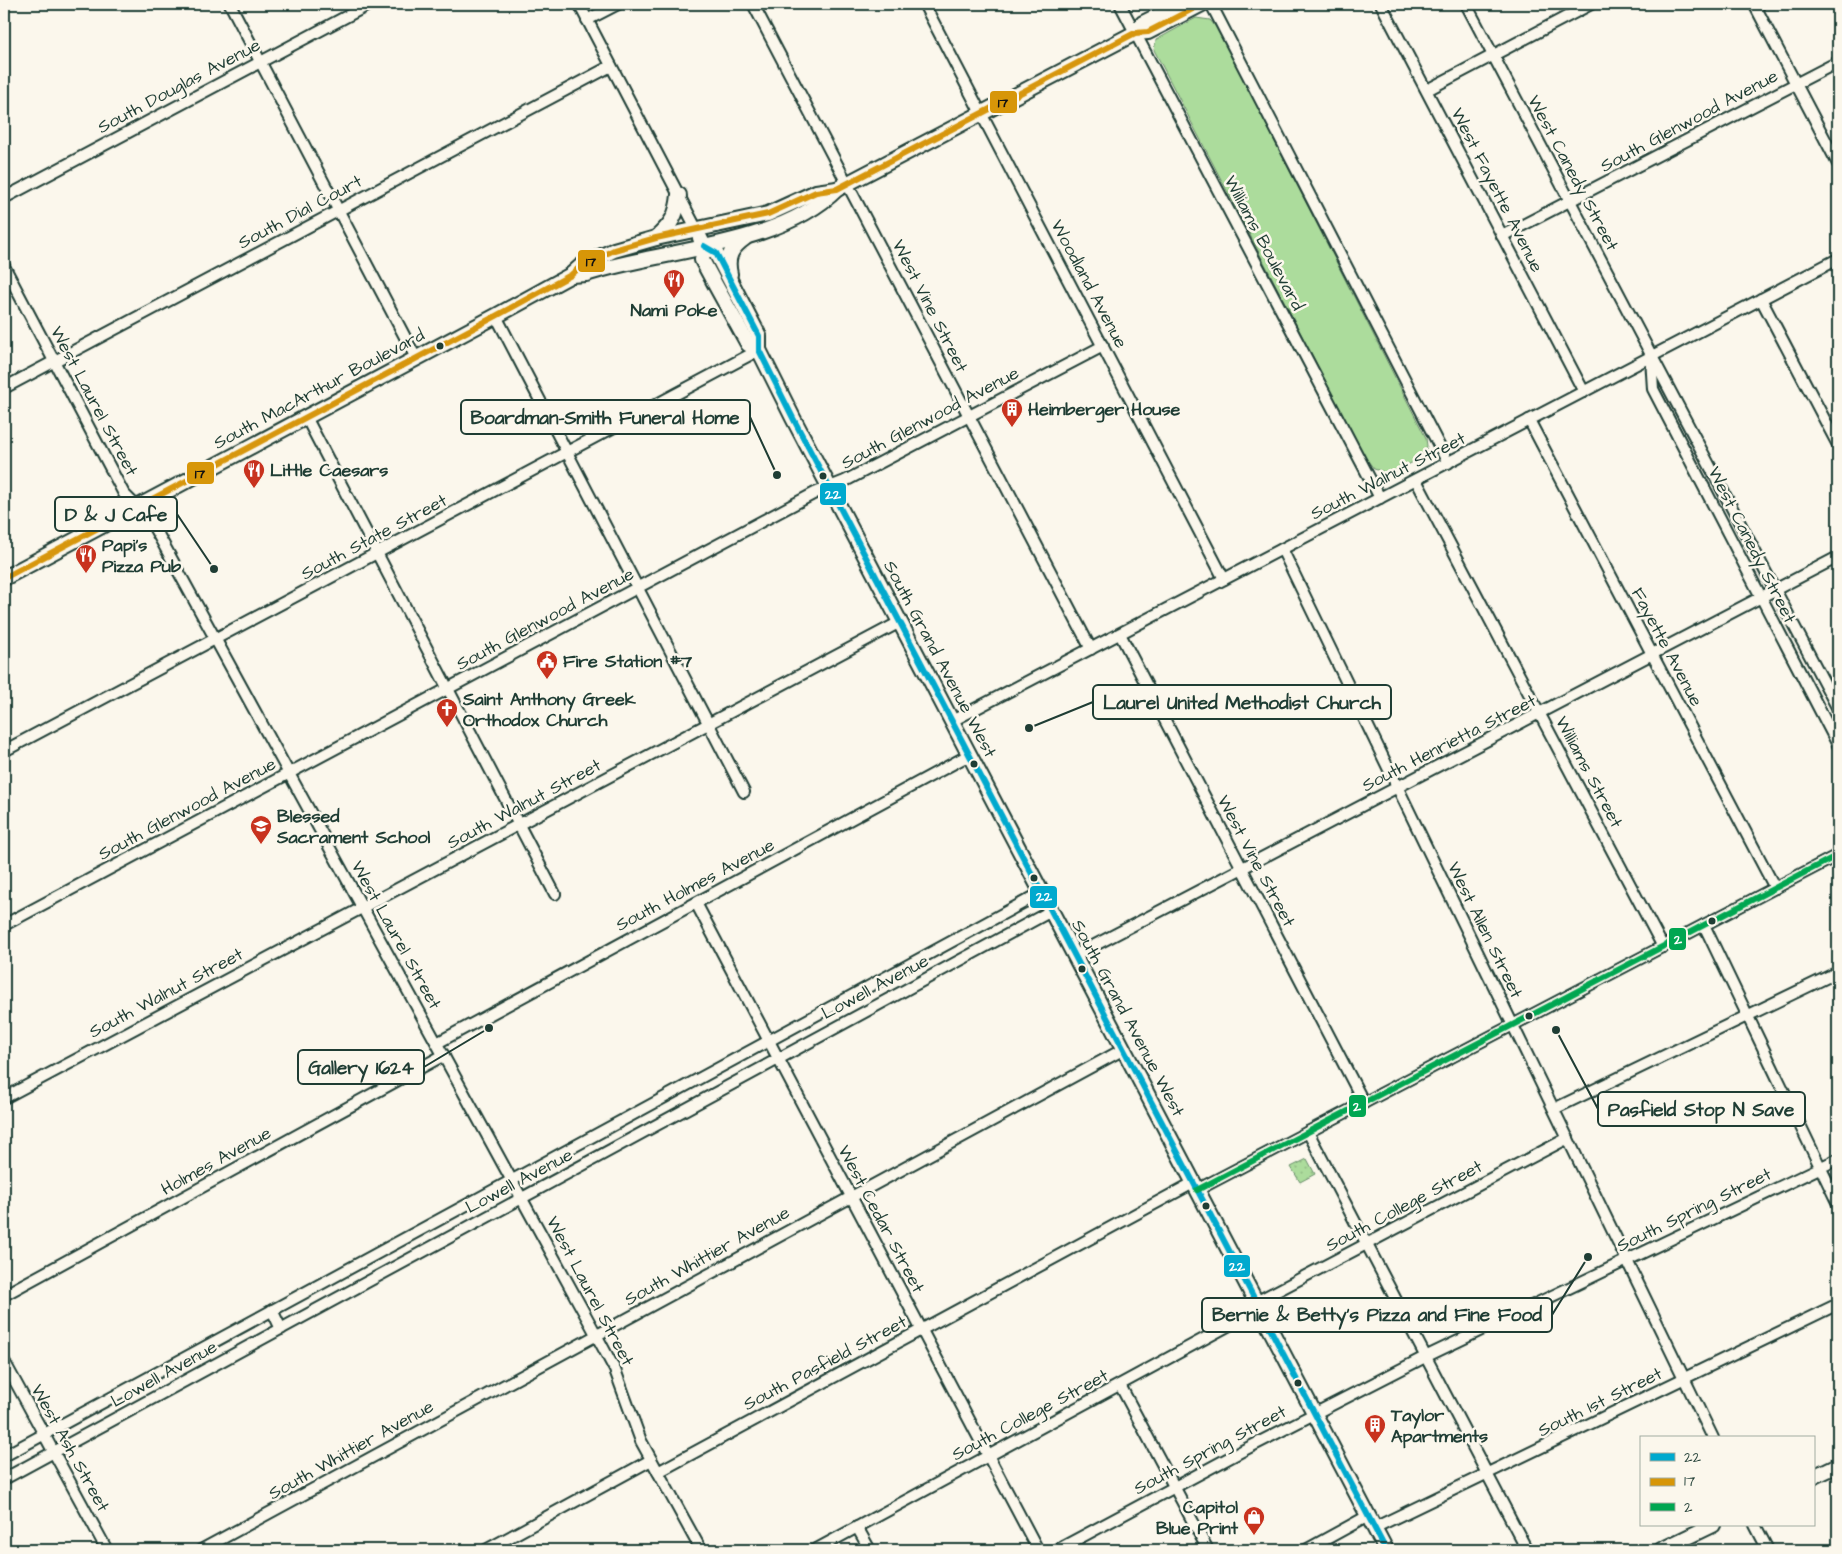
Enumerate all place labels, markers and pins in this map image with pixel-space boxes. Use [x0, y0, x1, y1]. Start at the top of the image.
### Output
restaurant icon: Nami Poke [662, 268, 686, 299]
place label: Nami Poke [631, 298, 718, 323]
unlabelled marker [435, 341, 445, 351]
building icon: Heimberger House [1000, 397, 1024, 428]
place label: Heimberger House [1028, 397, 1181, 423]
callout: Boardman-Smith Funeral Home [461, 400, 750, 434]
restaurant icon: Little Caesars [242, 458, 266, 489]
place label: Little Caesars [270, 458, 388, 483]
unlabelled marker [818, 471, 828, 481]
callout: D & J Cafe [55, 497, 177, 531]
place label: Papi's Pizza Pub [102, 533, 182, 579]
restaurant icon: Papi's Pizza Pub [74, 543, 98, 574]
public building icon: Fire Station #7 [535, 649, 559, 680]
place label: Fire Station #7 [563, 649, 693, 674]
callout: Laurel United Methodist Church [1093, 685, 1391, 719]
place label: Saint Anthony Greek Orthodox Church [462, 687, 637, 733]
church icon: Saint Anthony Greek Orthodox Church [435, 697, 459, 728]
unlabelled marker [969, 759, 979, 769]
place label: Blessed Sacrament School [276, 804, 431, 850]
school or university icon: Blessed Sacrament School [249, 814, 273, 845]
unlabelled marker [1029, 873, 1039, 883]
unlabelled marker [1707, 916, 1717, 926]
unlabelled marker [1077, 964, 1087, 974]
unlabelled marker [1524, 1011, 1534, 1021]
callout: Gallery 1624 [298, 1050, 424, 1084]
callout: Pasfield Stop N Save [1598, 1092, 1805, 1126]
unlabelled marker [1201, 1201, 1211, 1211]
callout: Bernie & Betty's Pizza and Fine Food [1202, 1298, 1552, 1332]
unlabelled marker [1293, 1378, 1303, 1388]
place label: Taylor Apartments [1390, 1403, 1488, 1449]
building icon: Taylor Apartments [1363, 1413, 1387, 1444]
place label: Capitol Blue Print [1156, 1495, 1239, 1541]
shop icon: Capitol Blue Print [1242, 1505, 1266, 1536]

